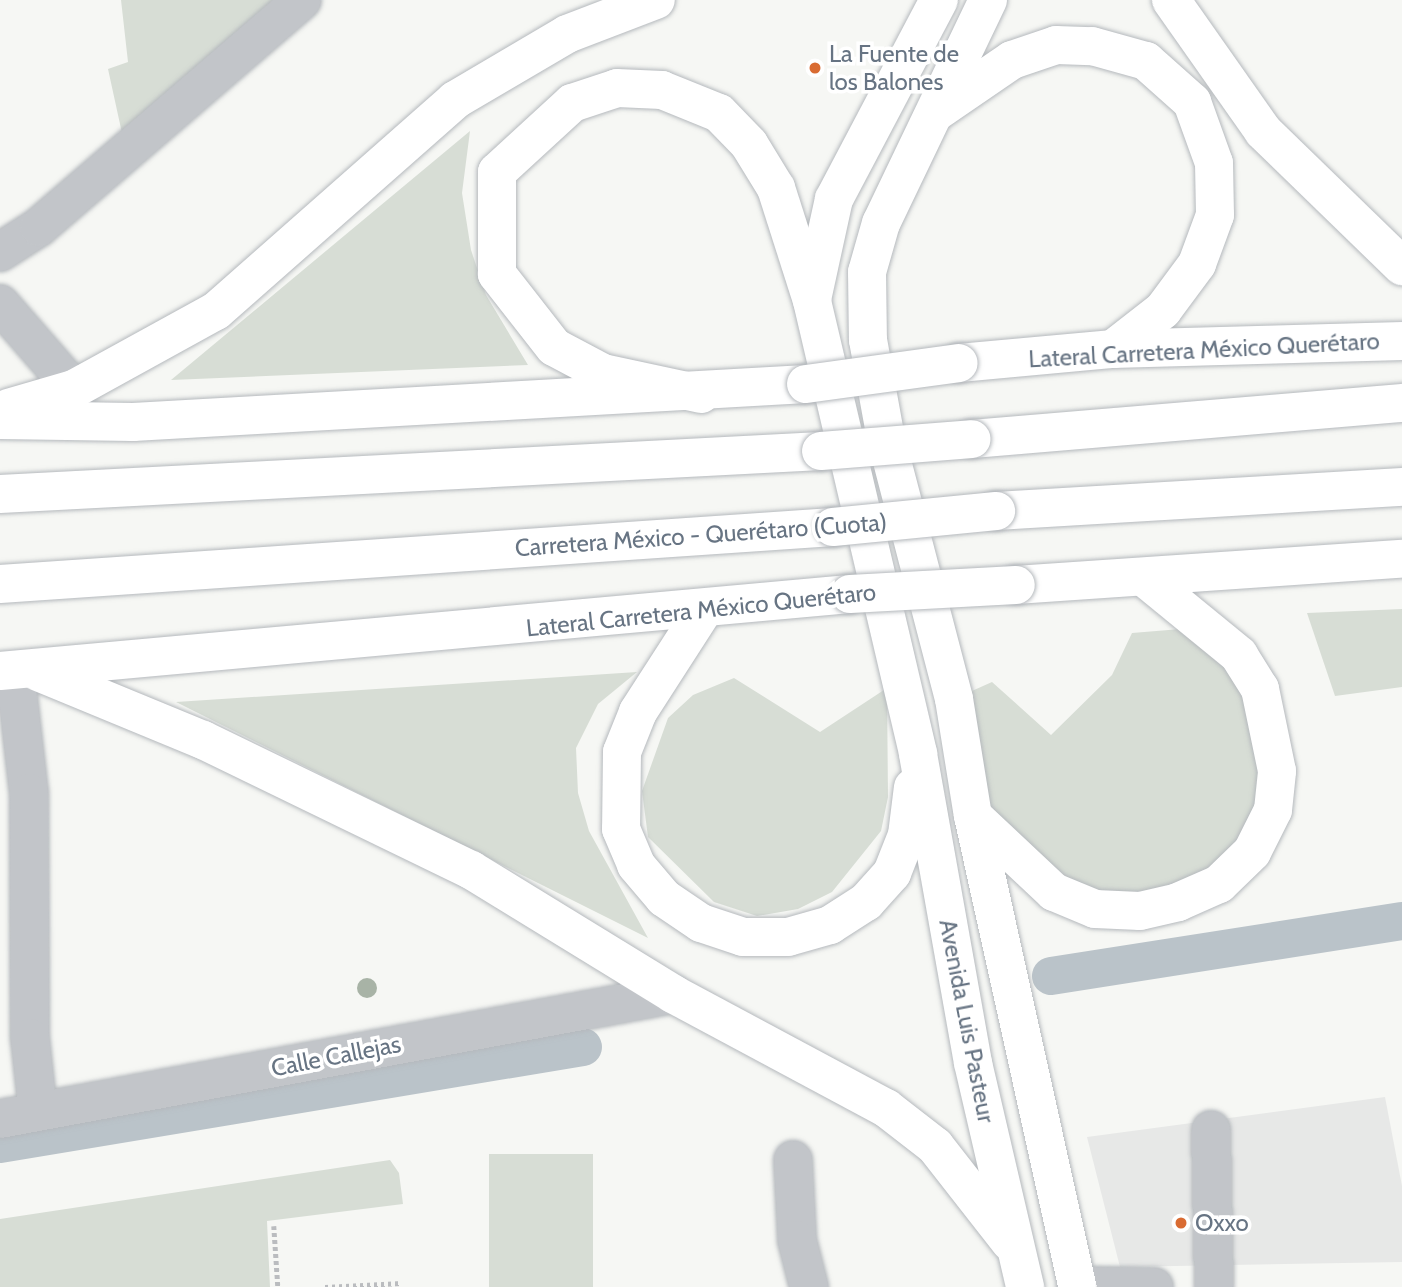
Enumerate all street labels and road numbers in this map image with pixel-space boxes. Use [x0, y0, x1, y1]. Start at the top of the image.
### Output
street label: Lateral Carretera México Querétaro [1028, 326, 1380, 374]
street label: Carretera México - Querétaro (Cuota) [514, 508, 888, 562]
street label: Lateral Carretera México Querétaro [525, 577, 877, 643]
street label: Avenida Luis Pasteur [933, 917, 1001, 1125]
street label: Calle Callejas [269, 1029, 403, 1083]

